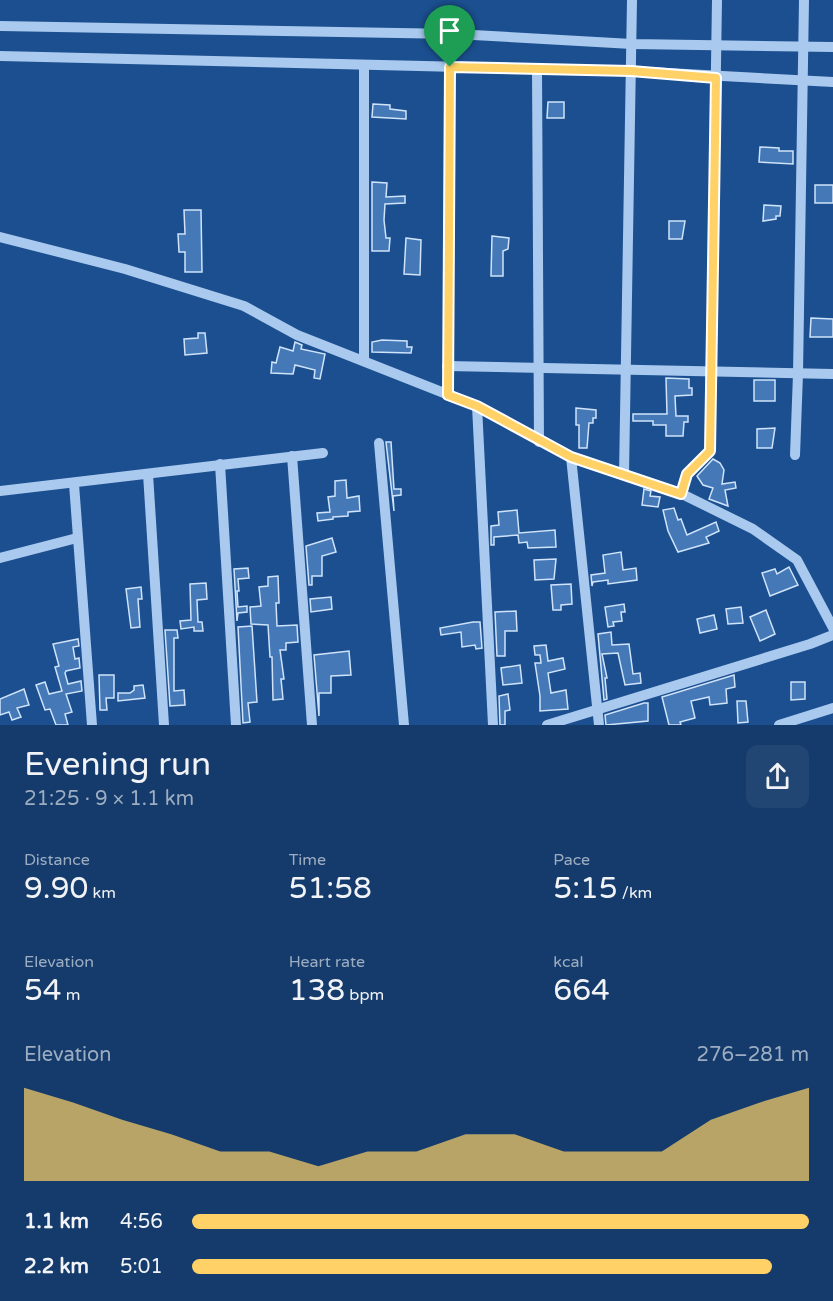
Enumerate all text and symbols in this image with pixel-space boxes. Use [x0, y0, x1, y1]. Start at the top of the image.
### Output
pin [424, 5, 475, 67]
icon: arrive [433, 14, 466, 47]
text: Evening run [24, 745, 211, 784]
button: share [746, 745, 809, 808]
text: 21:25 · 9 × 1.1 km [24, 787, 194, 811]
text: Distance [24, 850, 90, 870]
text: Time [289, 850, 326, 870]
text: Pace [553, 850, 590, 870]
text: 9.90 [24, 870, 88, 907]
text: 51:58 [289, 870, 372, 907]
text: 5:15 [553, 870, 618, 907]
text: km [88, 883, 116, 903]
text: /km [618, 883, 652, 903]
text: Elevation [24, 952, 94, 972]
text: Heart rate [289, 952, 365, 972]
text: kcal [553, 952, 583, 972]
text: 54 [24, 972, 62, 1009]
text: 138 [289, 972, 345, 1009]
text: 664 [553, 972, 610, 1009]
text: m [62, 985, 81, 1005]
text: bpm [345, 985, 384, 1005]
text: Elevation [24, 1043, 111, 1067]
text: 276–281 m [696, 1043, 809, 1067]
text: 1.1 km [24, 1210, 89, 1234]
text: 4:56 [120, 1210, 163, 1234]
text: 2.2 km [24, 1255, 89, 1279]
text: 5:01 [120, 1255, 163, 1279]

